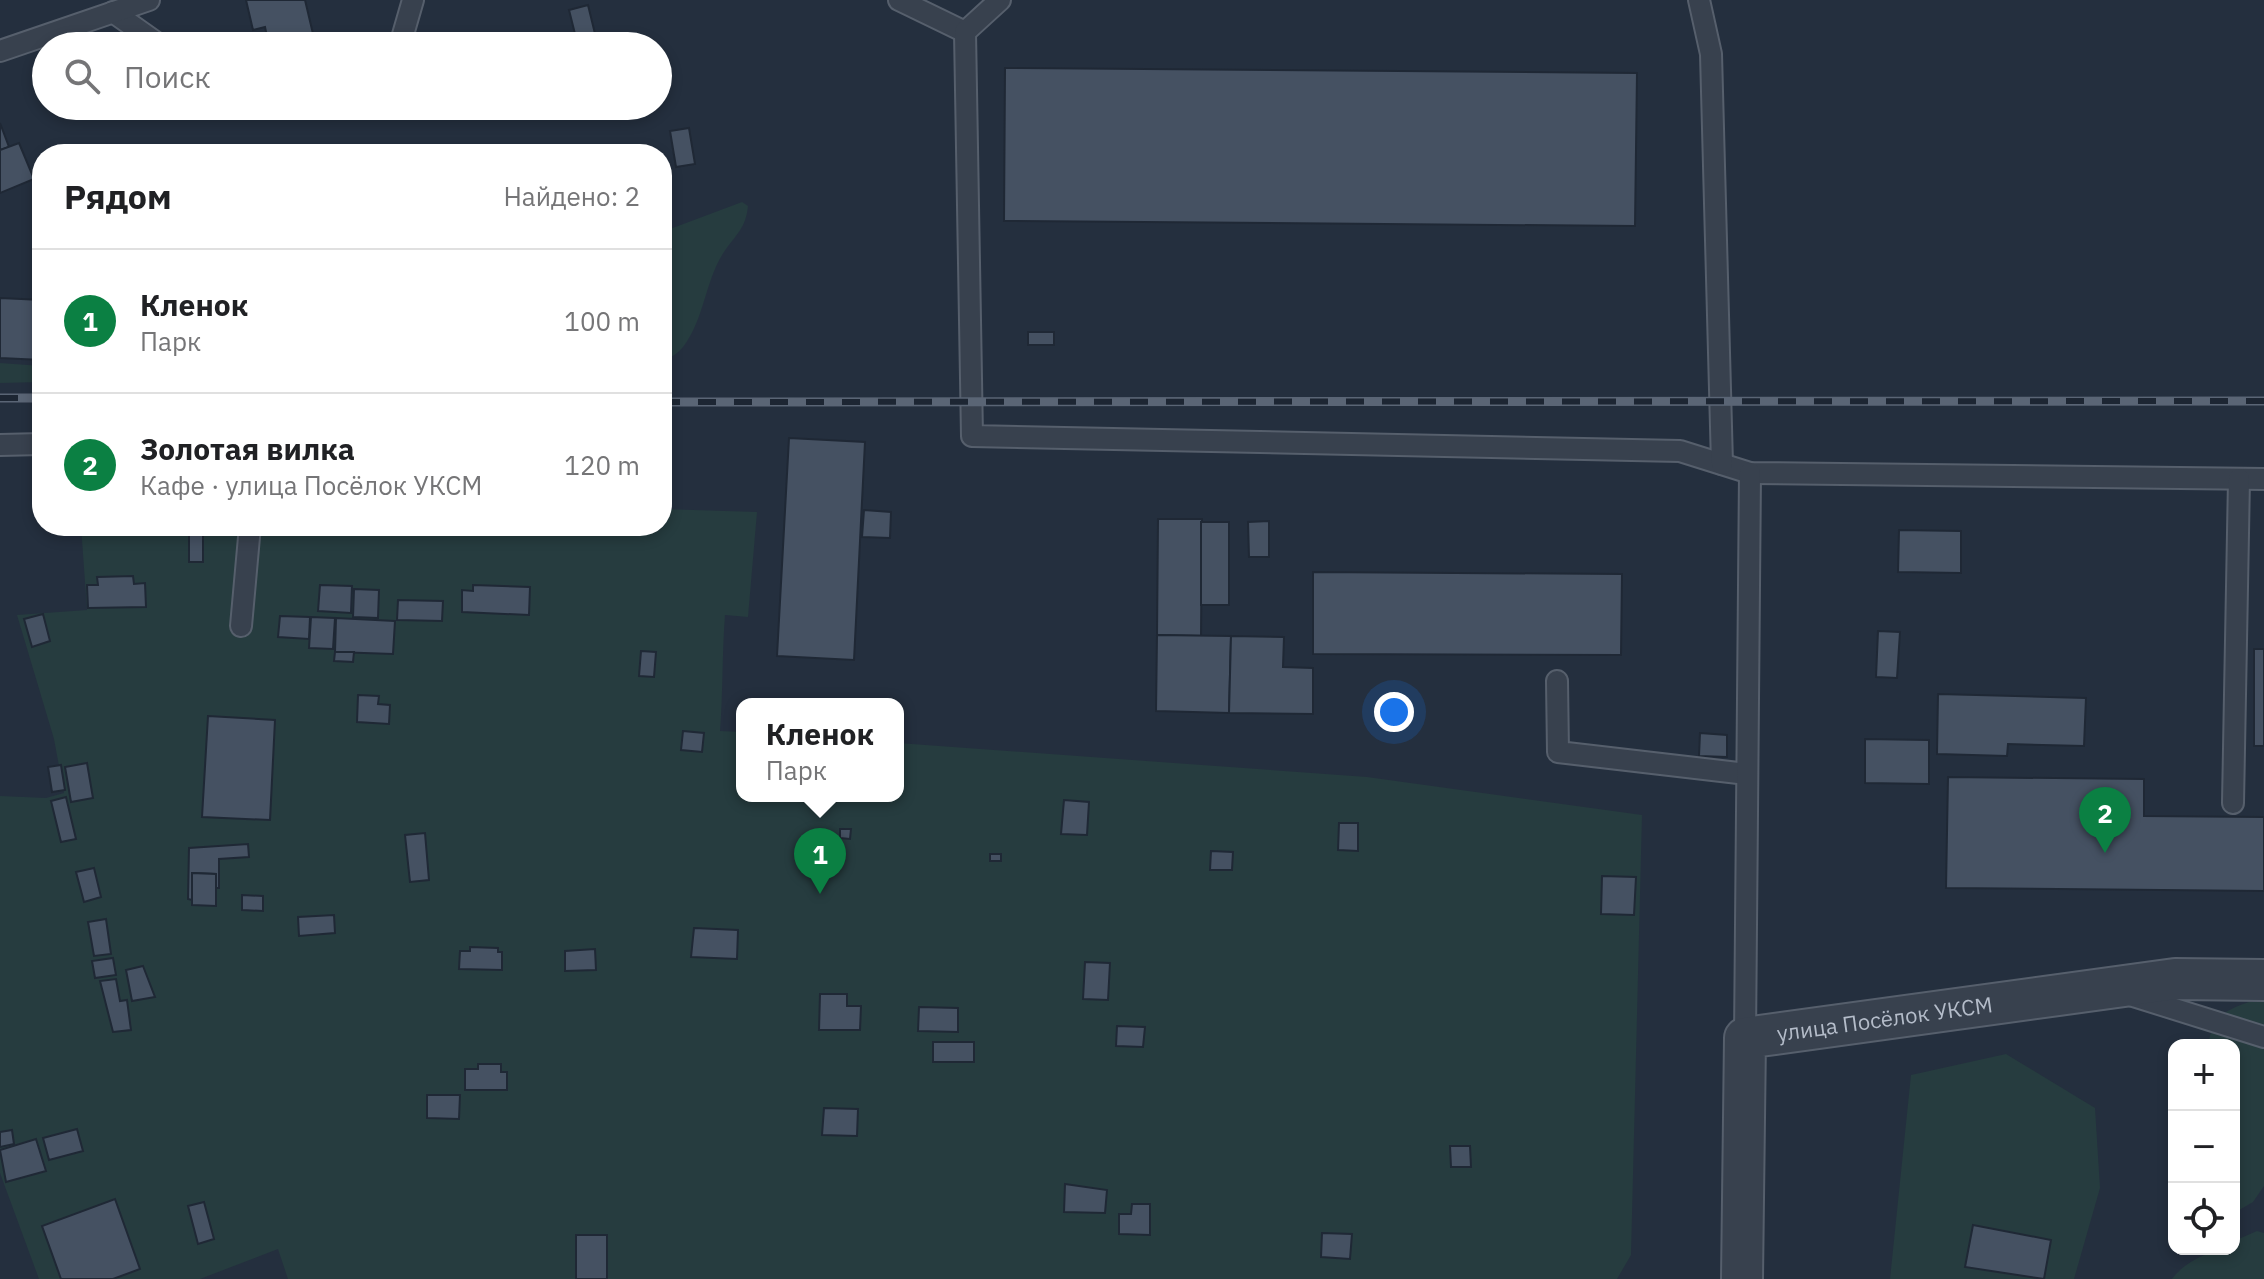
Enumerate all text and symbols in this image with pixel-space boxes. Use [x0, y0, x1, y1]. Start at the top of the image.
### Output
search box [32, 32, 672, 120]
icon: search [60, 54, 104, 98]
text: Поиск [124, 57, 211, 96]
text: Рядом [64, 174, 172, 218]
text: Найдено: 2 [503, 179, 640, 213]
text: Кленок [140, 285, 248, 324]
text: 1 [82, 304, 98, 338]
text: 100 m [564, 304, 640, 338]
text: Парк [140, 324, 201, 358]
text: Золотая вилка [140, 429, 355, 468]
text: 2 [82, 448, 98, 482]
text: 120 m [564, 448, 640, 482]
text: Кафе · улица Посёлок УКСМ [140, 468, 482, 502]
your location [1374, 692, 1414, 732]
popup [736, 698, 904, 802]
text: Кленок [766, 714, 874, 753]
text: Парк [766, 753, 827, 787]
pin: 2 [2079, 787, 2131, 853]
pin: 1 [794, 828, 846, 894]
street label: улица Посёлок УКСМ [1775, 989, 1994, 1047]
map controls [2168, 1039, 2240, 1255]
button: + [2168, 1039, 2240, 1111]
button: − [2168, 1111, 2240, 1183]
button: locate [2168, 1183, 2240, 1255]

